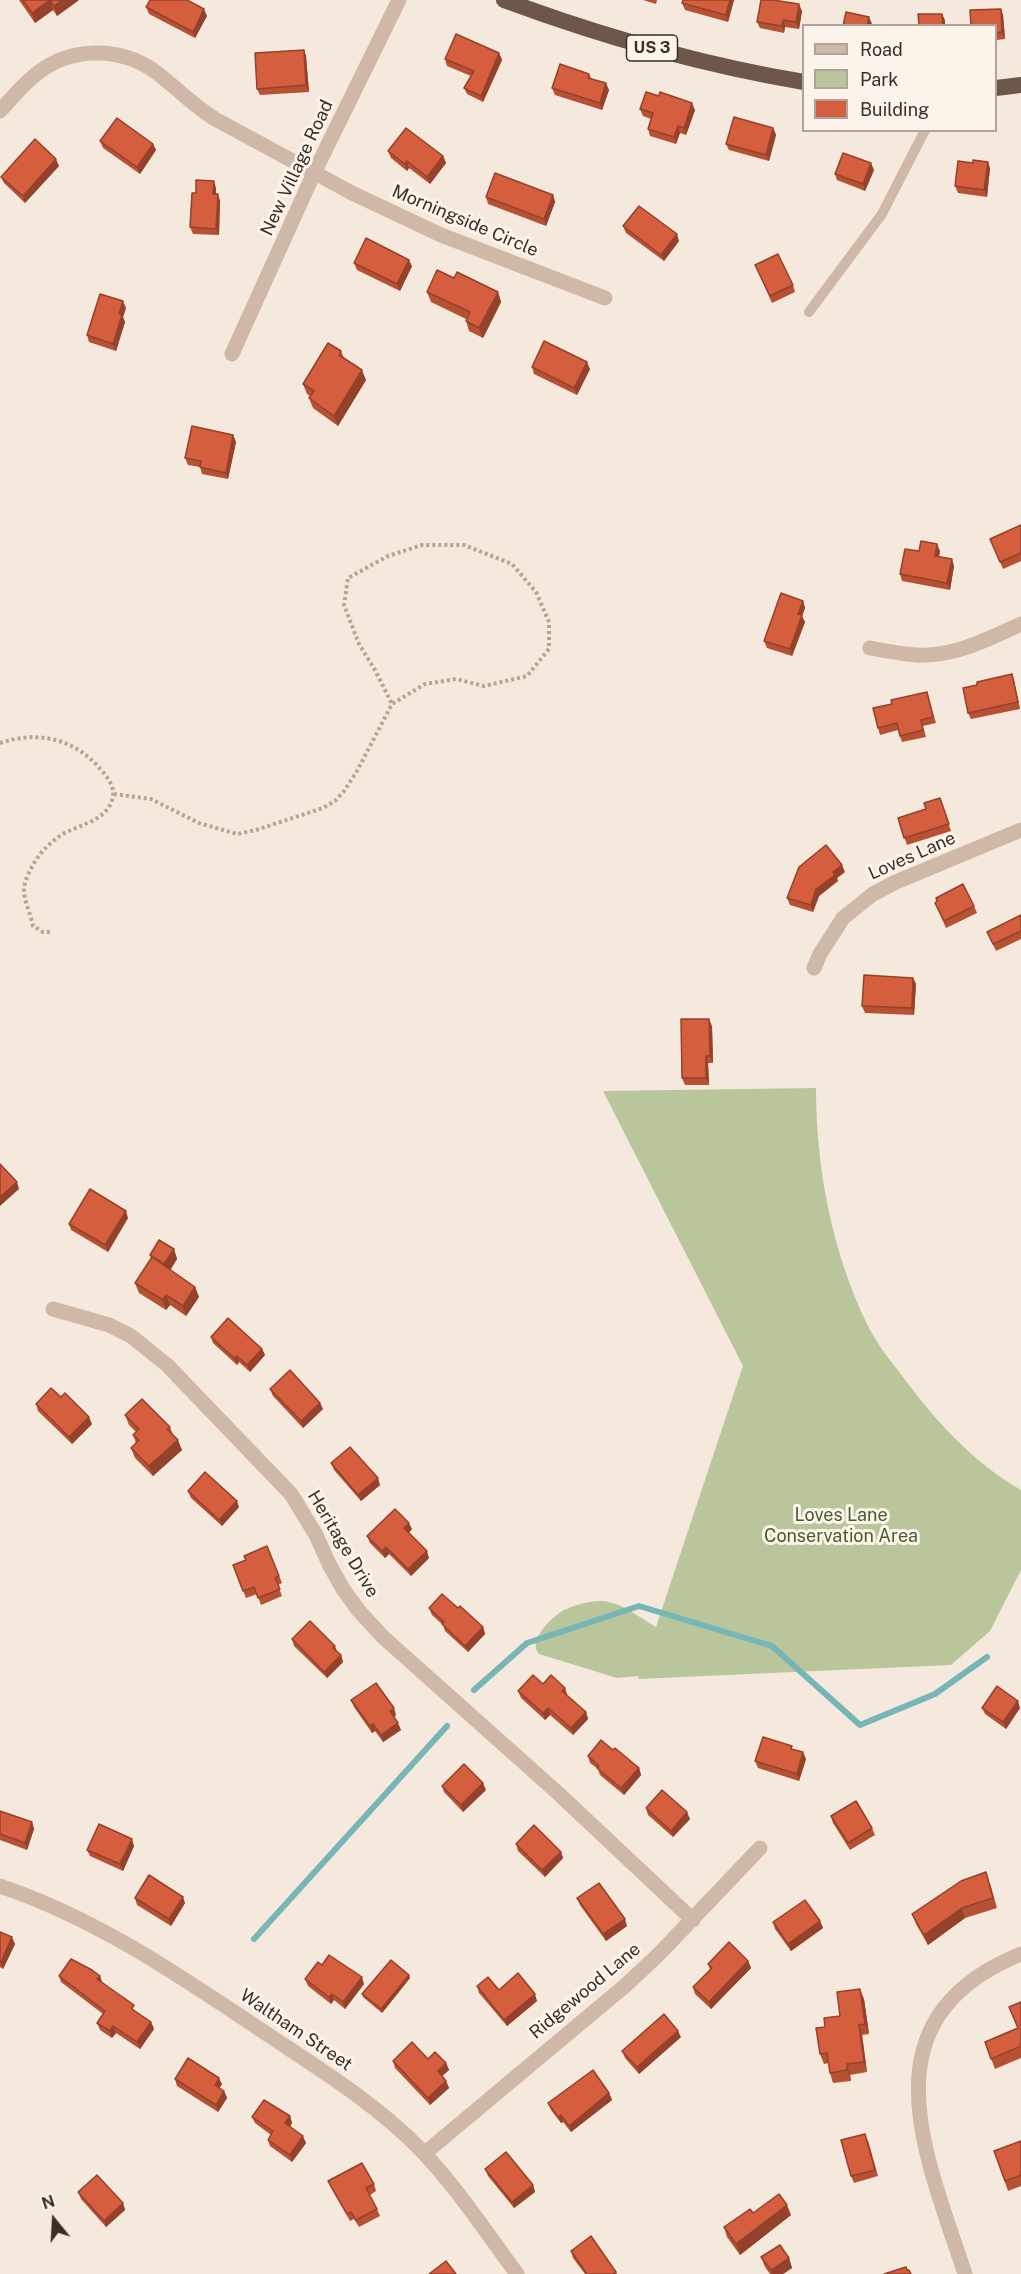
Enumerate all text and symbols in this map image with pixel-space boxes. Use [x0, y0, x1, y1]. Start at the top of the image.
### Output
legend [802, 24, 997, 132]
road number: US 3 [626, 35, 678, 61]
text: Road [860, 39, 903, 60]
text: Park [860, 69, 898, 90]
street label: New Village Road [256, 97, 338, 239]
text: Building [860, 99, 929, 120]
street label: Morningside Circle [389, 180, 541, 262]
street label: Loves Lane [865, 827, 959, 885]
street label: Heritage Drive [303, 1487, 383, 1601]
park label: Loves Lane Conservation Area [764, 1504, 918, 1546]
street label: Ridgewood Lane [525, 1938, 645, 2044]
street label: Waltham Street [236, 1984, 356, 2076]
north arrow [24, 2190, 84, 2250]
text: N [39, 2191, 57, 2213]

